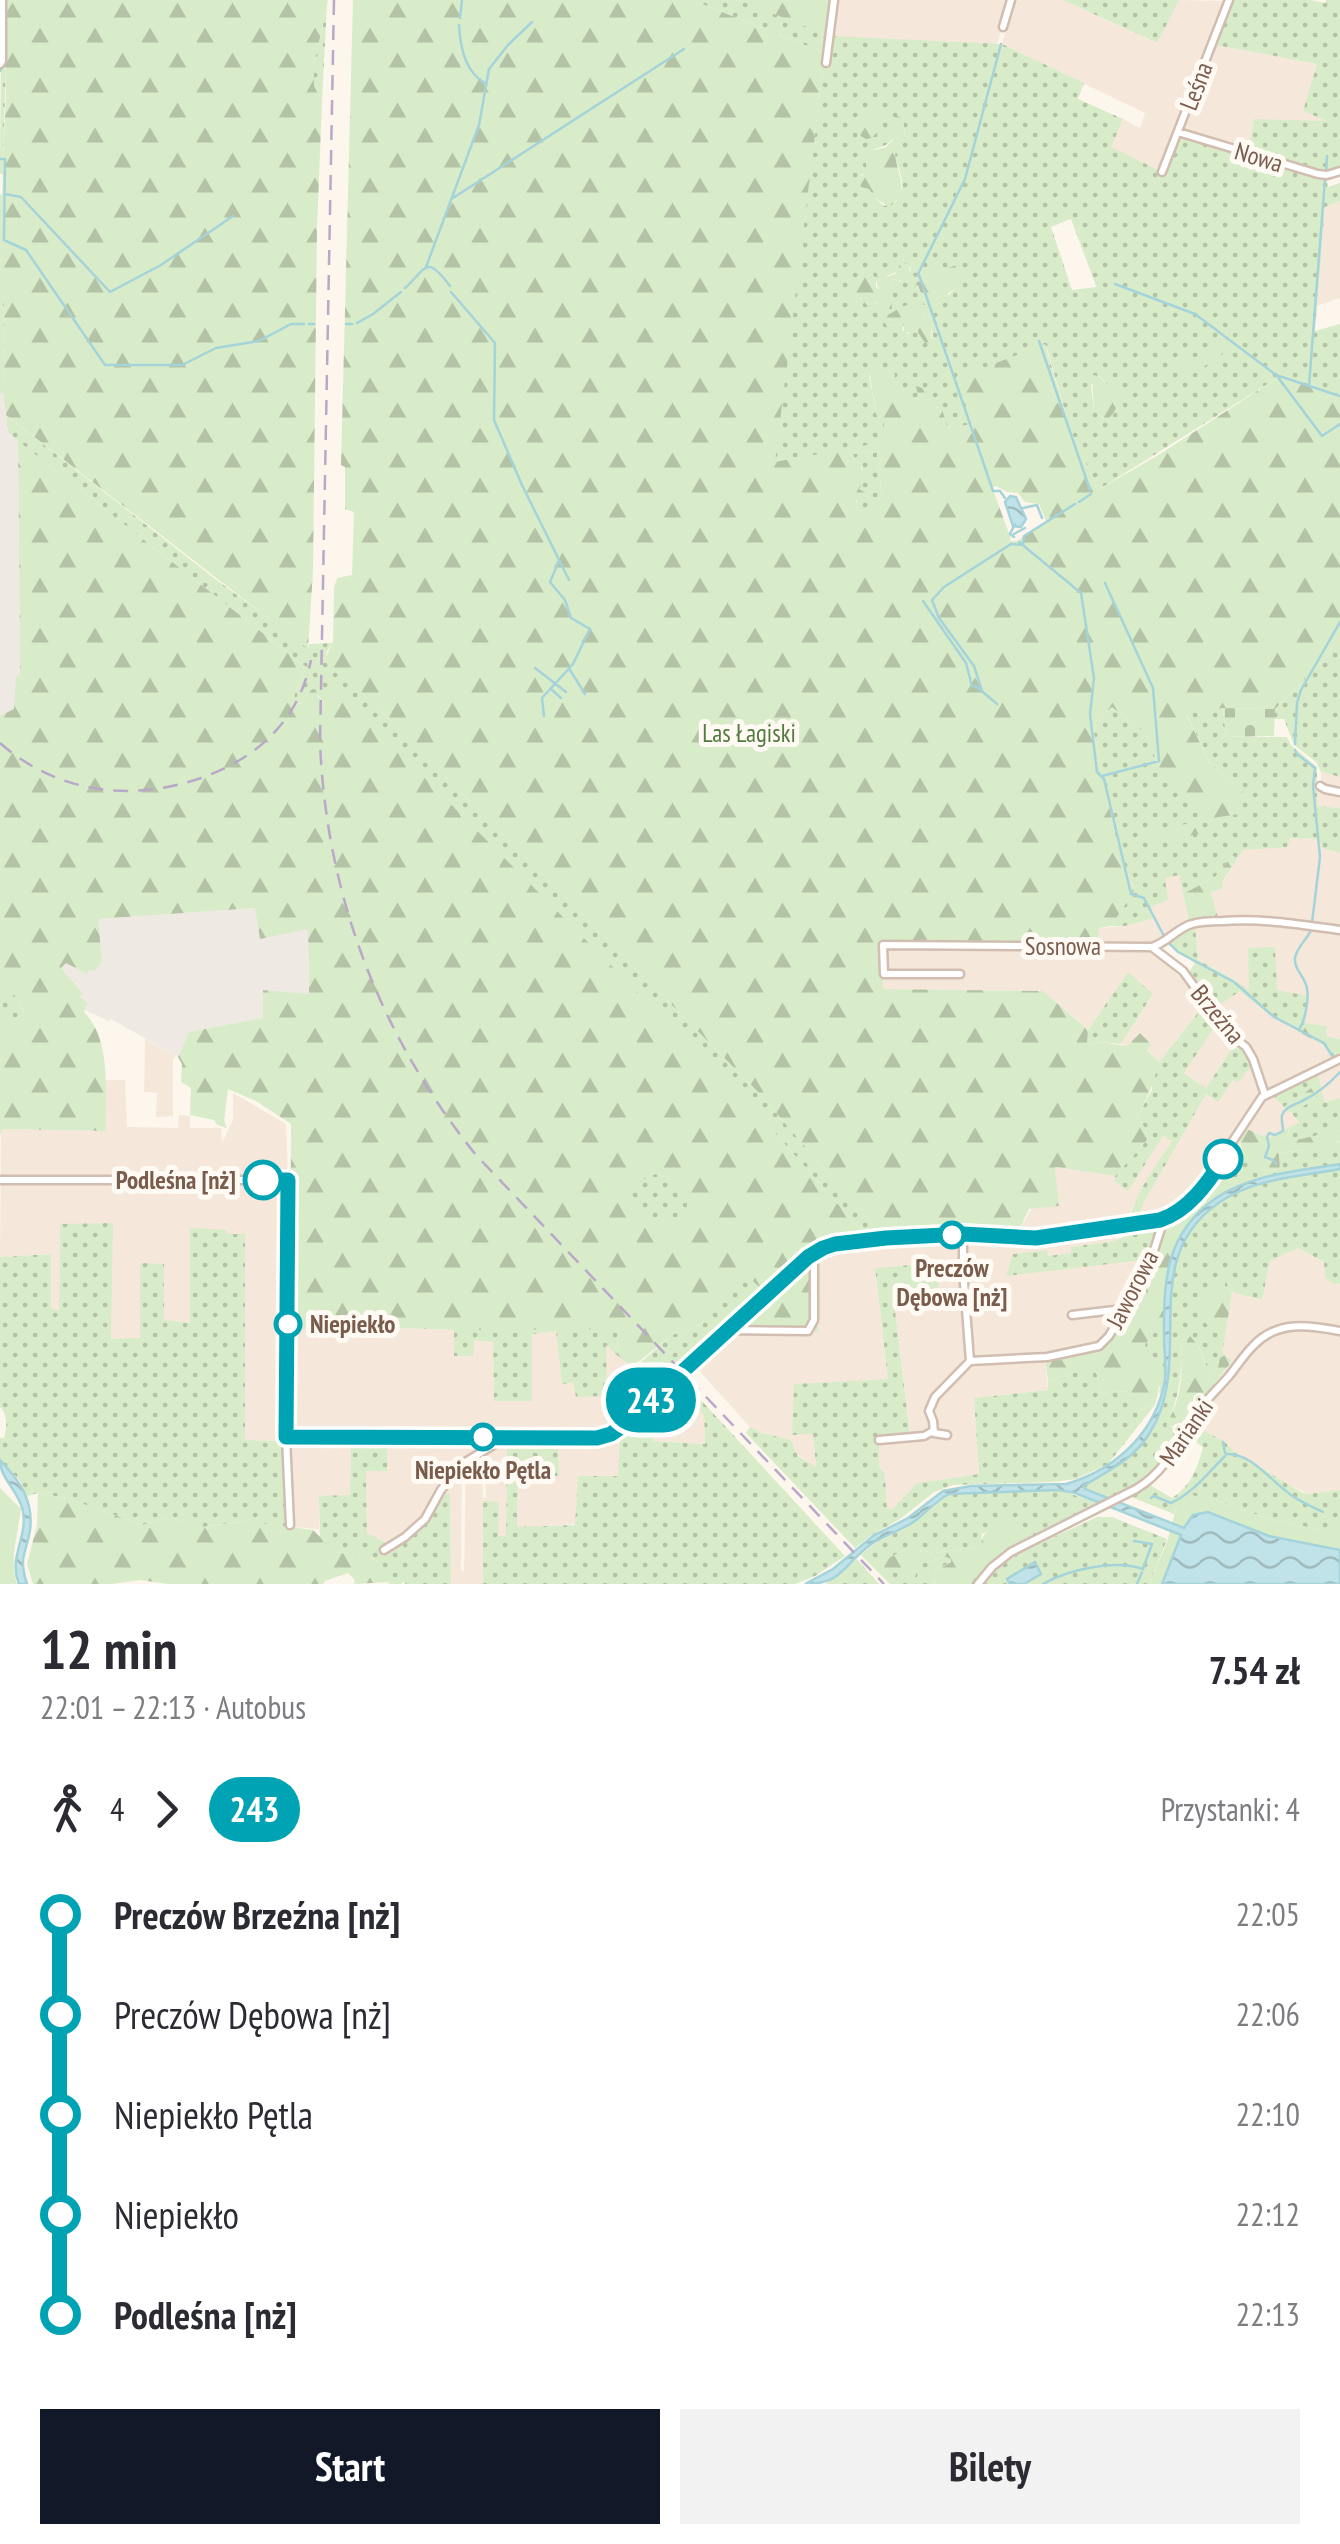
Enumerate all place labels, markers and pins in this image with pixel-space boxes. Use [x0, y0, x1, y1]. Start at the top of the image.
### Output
unlabelled marker [1204, 1140, 1242, 1178]
marker: Podleśna [nż] [244, 1161, 282, 1199]
place label: Podleśna [nż] [116, 1164, 236, 1196]
marker: Preczów Dębowa [nż] [939, 1222, 965, 1248]
place label: Preczów Dębowa [nż] [897, 1252, 1007, 1313]
place label: Niepiekło [310, 1308, 395, 1340]
marker: Niepiekło [275, 1311, 301, 1337]
marker: Niepiekło Pętla [470, 1424, 496, 1450]
place label: Niepiekło Pętla [415, 1454, 551, 1486]

